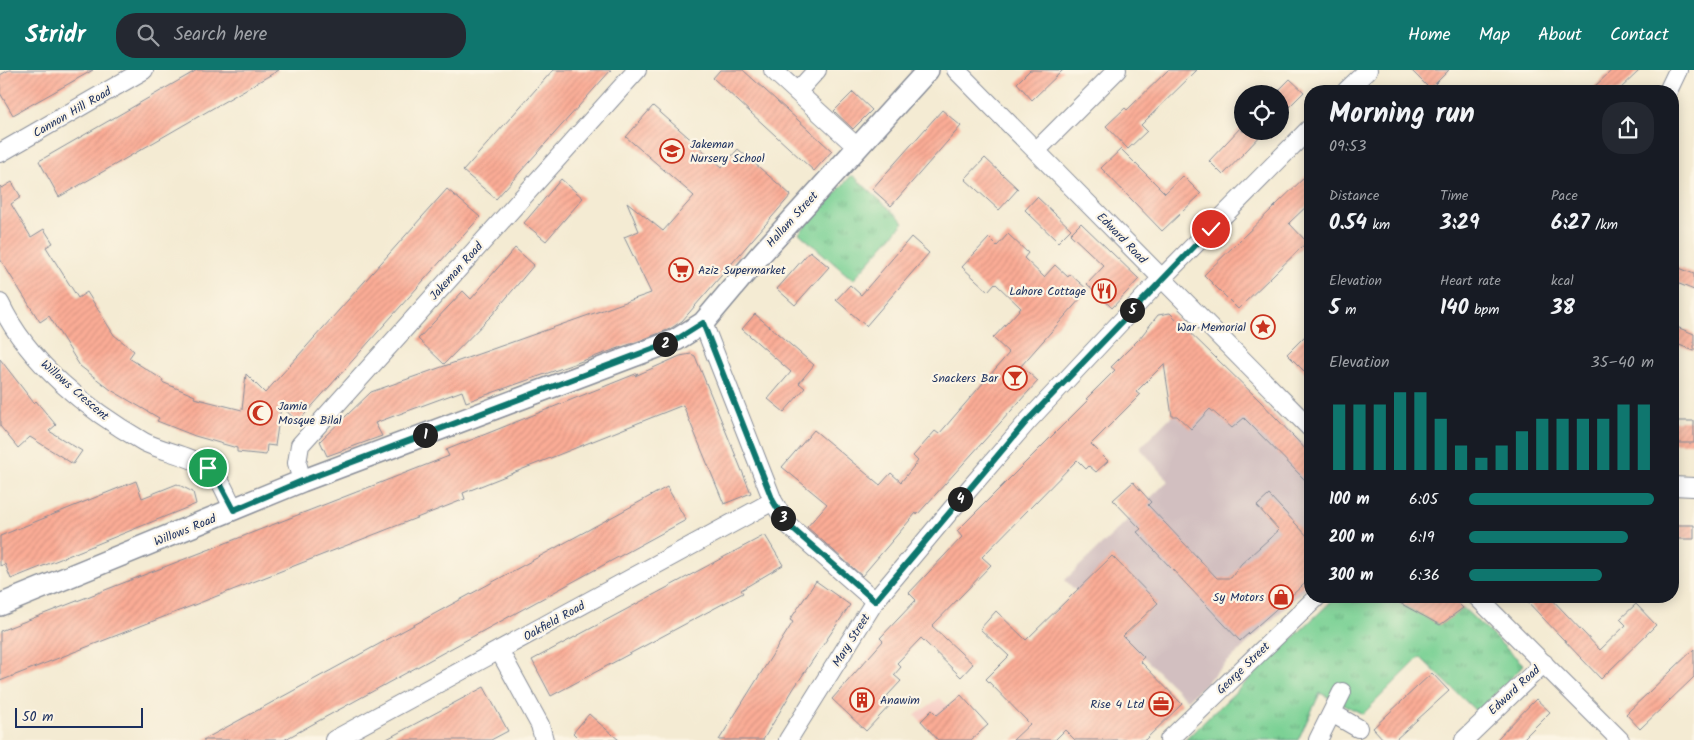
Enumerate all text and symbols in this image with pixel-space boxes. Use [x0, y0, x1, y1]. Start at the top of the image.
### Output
search box [116, 13, 466, 58]
text: Stridr [25, 16, 86, 55]
text: Search here [174, 20, 267, 50]
icon: search [134, 21, 162, 49]
text: Home [1408, 21, 1451, 50]
text: Map [1479, 21, 1510, 50]
text: About [1538, 21, 1582, 50]
text: Contact [1610, 21, 1669, 50]
street label: Cannon Hill Road [29, 82, 116, 143]
map controls [1234, 85, 1289, 140]
button: locate [1234, 85, 1289, 140]
text: Morning run [1329, 92, 1475, 137]
button: share [1602, 102, 1654, 154]
text: 09:53 [1329, 134, 1366, 159]
place label: Jakeman Nursery School [690, 135, 765, 168]
school or university icon: Jakeman Nursery School [659, 138, 685, 164]
text: Distance [1329, 185, 1379, 207]
text: Time [1440, 185, 1468, 207]
text: Pace [1551, 185, 1578, 207]
street label: Hallam Street [762, 187, 823, 252]
text: 0.54 [1329, 207, 1367, 240]
text: 3:29 [1440, 207, 1480, 240]
text: 6:27 [1551, 207, 1590, 240]
street label: Edward Road [1092, 208, 1152, 269]
pin [1190, 208, 1232, 250]
text: km [1367, 214, 1390, 236]
text: /km [1590, 214, 1618, 236]
icon: check [1197, 215, 1225, 243]
street label: Jakeman Road [425, 237, 488, 305]
supermarket icon: Aziz Supermarket [668, 257, 694, 283]
place label: Aziz Supermarket [698, 261, 786, 280]
text: Elevation [1329, 270, 1382, 292]
text: Heart rate [1440, 270, 1501, 292]
text: kcal [1551, 270, 1574, 292]
restaurant icon: Lahore Cottage [1091, 278, 1117, 304]
place label: Lahore Cottage [1009, 282, 1087, 301]
text: 5 [1329, 292, 1340, 325]
text: 140 [1440, 292, 1469, 325]
text: 38 [1551, 292, 1575, 325]
pin: 5 [1120, 298, 1144, 322]
text: 5 [1129, 299, 1136, 321]
text: m [1340, 299, 1356, 321]
text: bpm [1469, 299, 1499, 321]
place icon: War Memorial [1250, 314, 1276, 340]
place label: War Memorial [1177, 318, 1246, 337]
pin: 2 [652, 332, 678, 356]
text: 2 [661, 333, 670, 355]
text: Elevation [1329, 350, 1390, 375]
text: 35–40 m [1591, 350, 1654, 375]
street label: Willows Crescent [36, 355, 113, 426]
bar icon: Snackers Bar [1002, 365, 1028, 391]
place label: Snackers Bar [932, 369, 999, 388]
place label: Jamia Mosque Bilal [278, 397, 342, 430]
mosque icon: Jamia Mosque Bilal [247, 400, 273, 426]
pin: 1 [412, 422, 438, 448]
text: 1 [423, 424, 428, 446]
pin [187, 447, 229, 489]
icon: arrive [194, 454, 222, 482]
pin: 4 [948, 486, 972, 512]
text: 100 m [1329, 487, 1370, 512]
text: 6:05 [1409, 487, 1438, 512]
text: 4 [957, 488, 964, 510]
pin: 3 [770, 506, 796, 530]
text: 3 [780, 507, 787, 529]
street label: Willows Road [151, 509, 220, 552]
text: 200 m [1329, 525, 1374, 550]
text: 6:19 [1409, 525, 1435, 550]
text: 300 m [1329, 563, 1373, 588]
text: 6:36 [1409, 563, 1440, 588]
shop icon: Sy Motors [1268, 584, 1294, 610]
place label: Sy Motors [1213, 588, 1264, 607]
street label: Oakfield Road [520, 596, 590, 646]
street label: Mary Street [827, 610, 876, 671]
street label: George Street [1212, 637, 1275, 699]
street label: Edward Road [1484, 660, 1546, 720]
building icon: Anawim [849, 687, 875, 713]
place label: Anawim [880, 691, 920, 710]
office icon: Rise 4 Ltd [1148, 691, 1174, 717]
place label: Rise 4 Ltd [1090, 695, 1145, 714]
scale bar [15, 705, 142, 728]
text: 50 m [22, 706, 53, 728]

